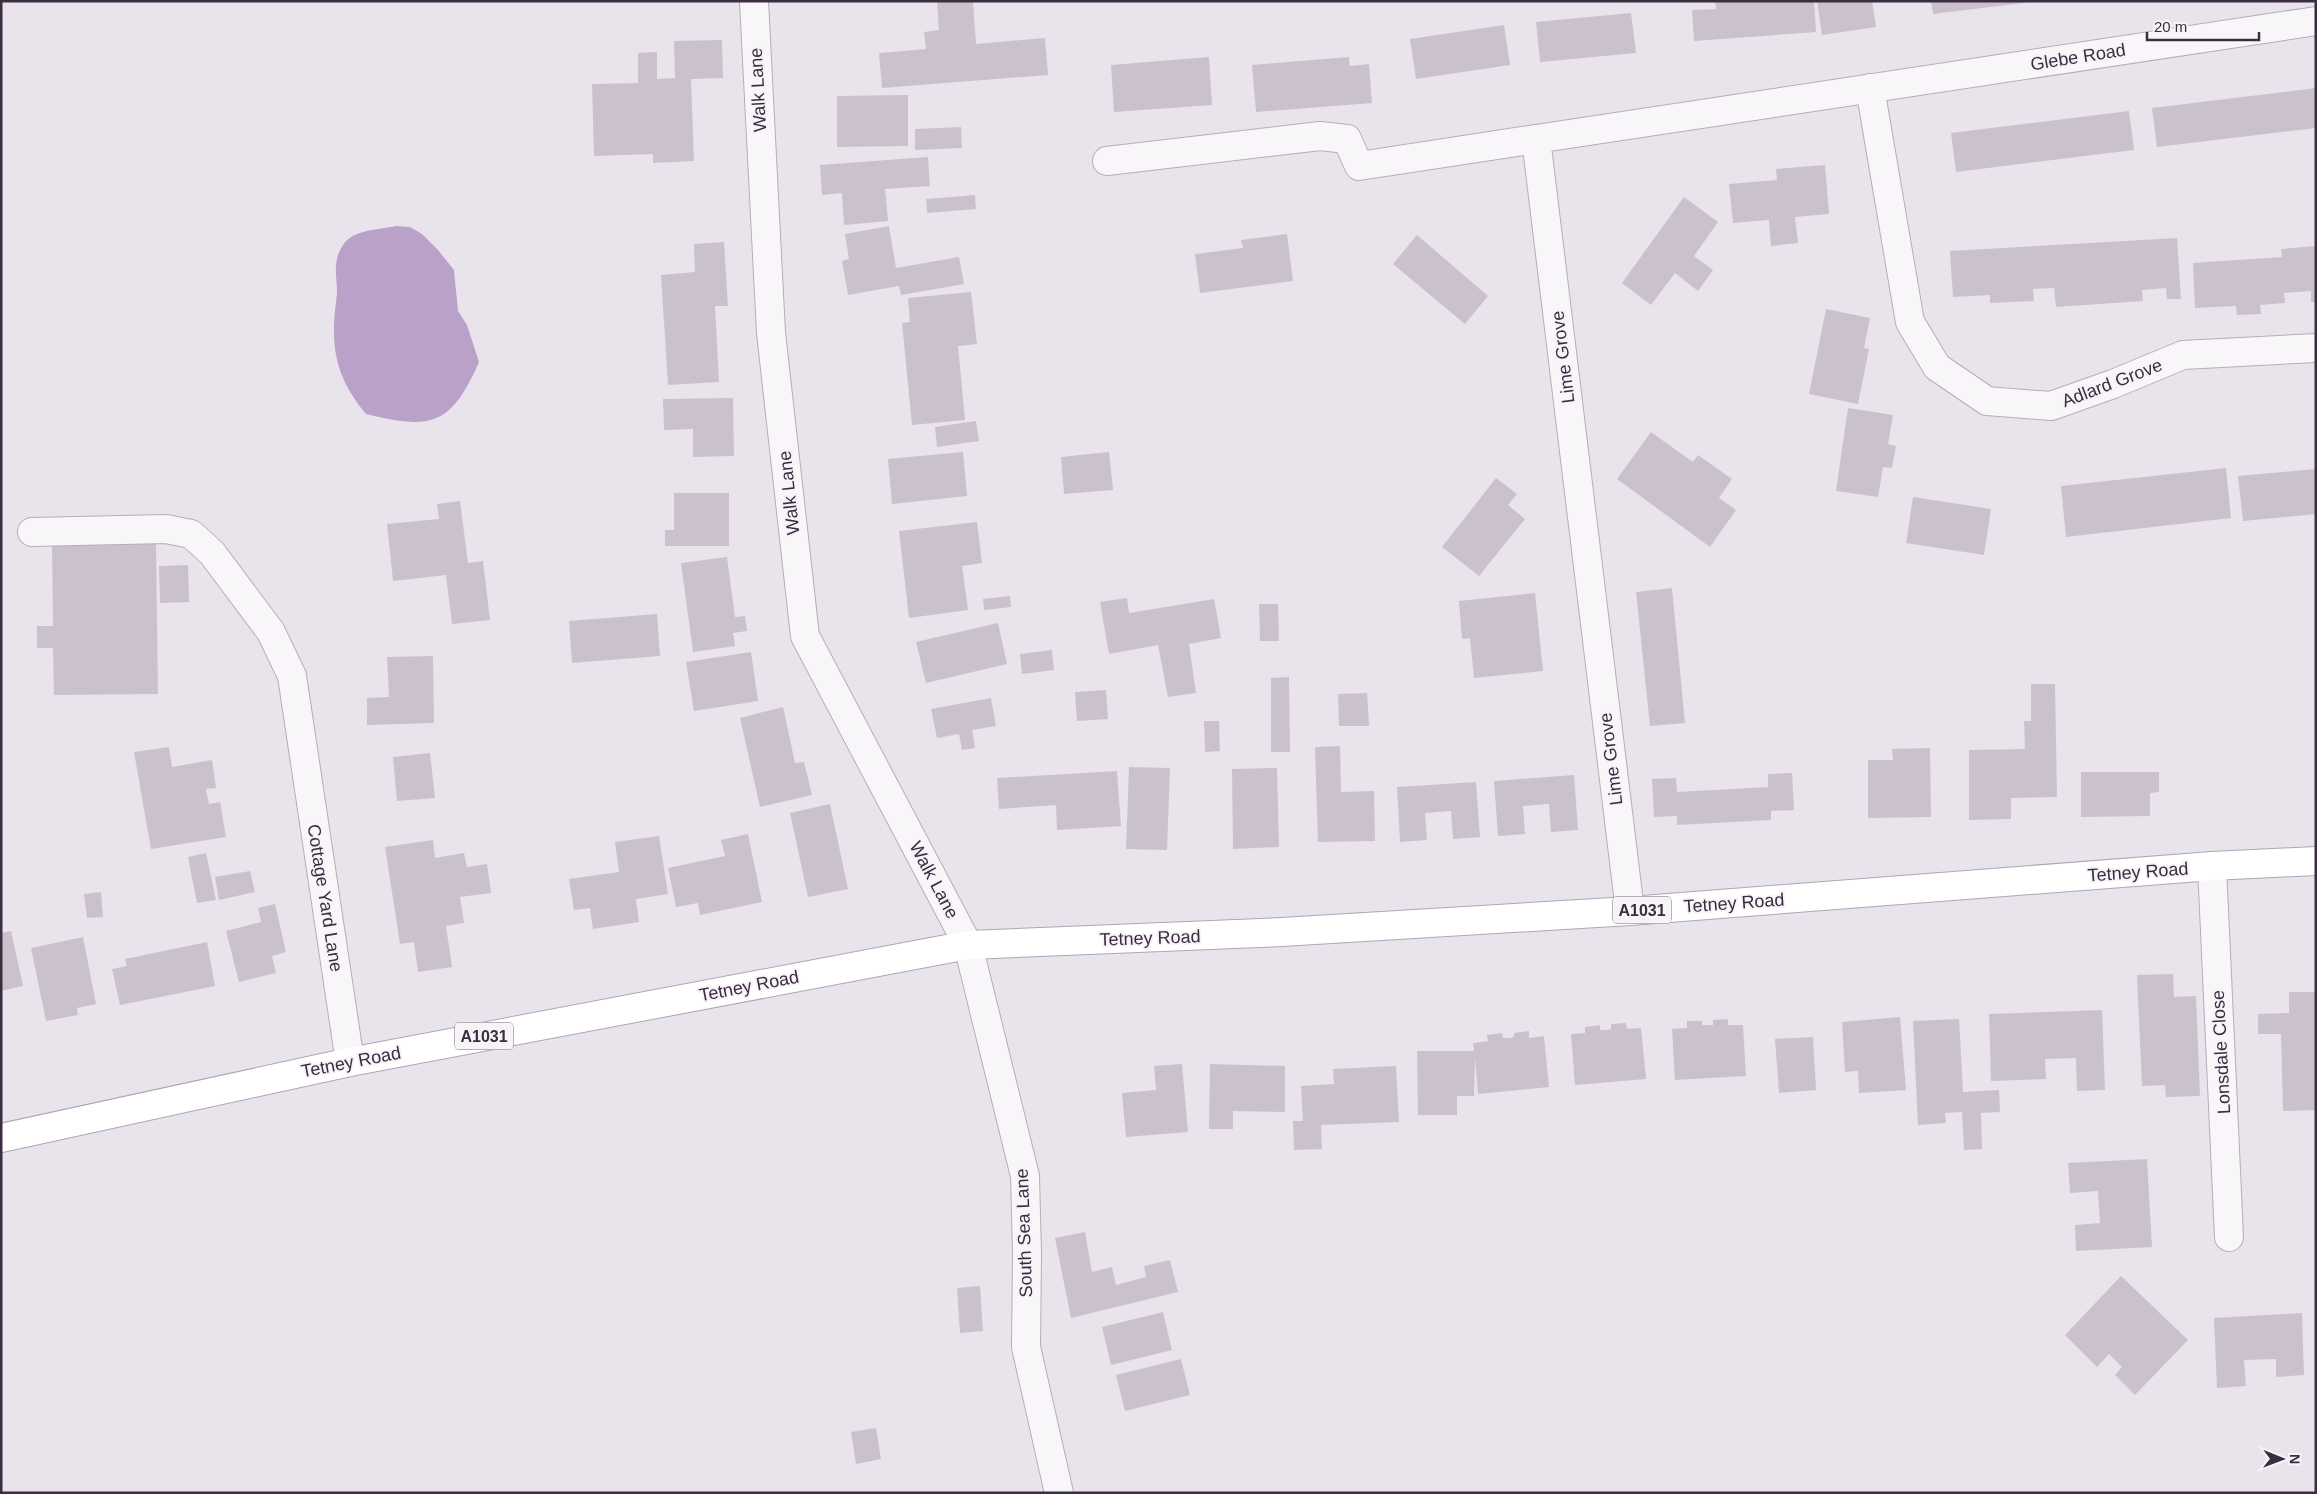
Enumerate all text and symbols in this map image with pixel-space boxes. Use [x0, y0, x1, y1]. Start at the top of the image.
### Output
scale bar [2147, 10, 2260, 42]
text: 20 m [2154, 18, 2187, 35]
street label: Glebe Road [2029, 40, 2127, 74]
street label: Walk Lane [746, 47, 770, 133]
street label: Lime Grove [1547, 310, 1579, 404]
street label: Adlard Grove [2059, 355, 2165, 411]
street label: Walk Lane [775, 450, 803, 536]
street label: Lime Grove [1595, 712, 1627, 806]
street label: Cottage Yard Lane [303, 823, 347, 973]
street label: Walk Lane [905, 838, 963, 922]
street label: Tetney Road [2087, 858, 2189, 886]
street label: Tetney Road [1683, 889, 1785, 917]
road number: A1031 [1613, 896, 1671, 924]
street label: Tetney Road [1099, 926, 1201, 950]
street label: Tetney Road [697, 967, 801, 1005]
street label: Lonsdale Close [2208, 990, 2234, 1114]
road number: A1031 [455, 1022, 513, 1050]
street label: Tetney Road [299, 1043, 403, 1081]
street label: South Sea Lane [1012, 1168, 1036, 1298]
north arrow [2257, 1434, 2307, 1484]
text: N [2287, 1454, 2303, 1464]

